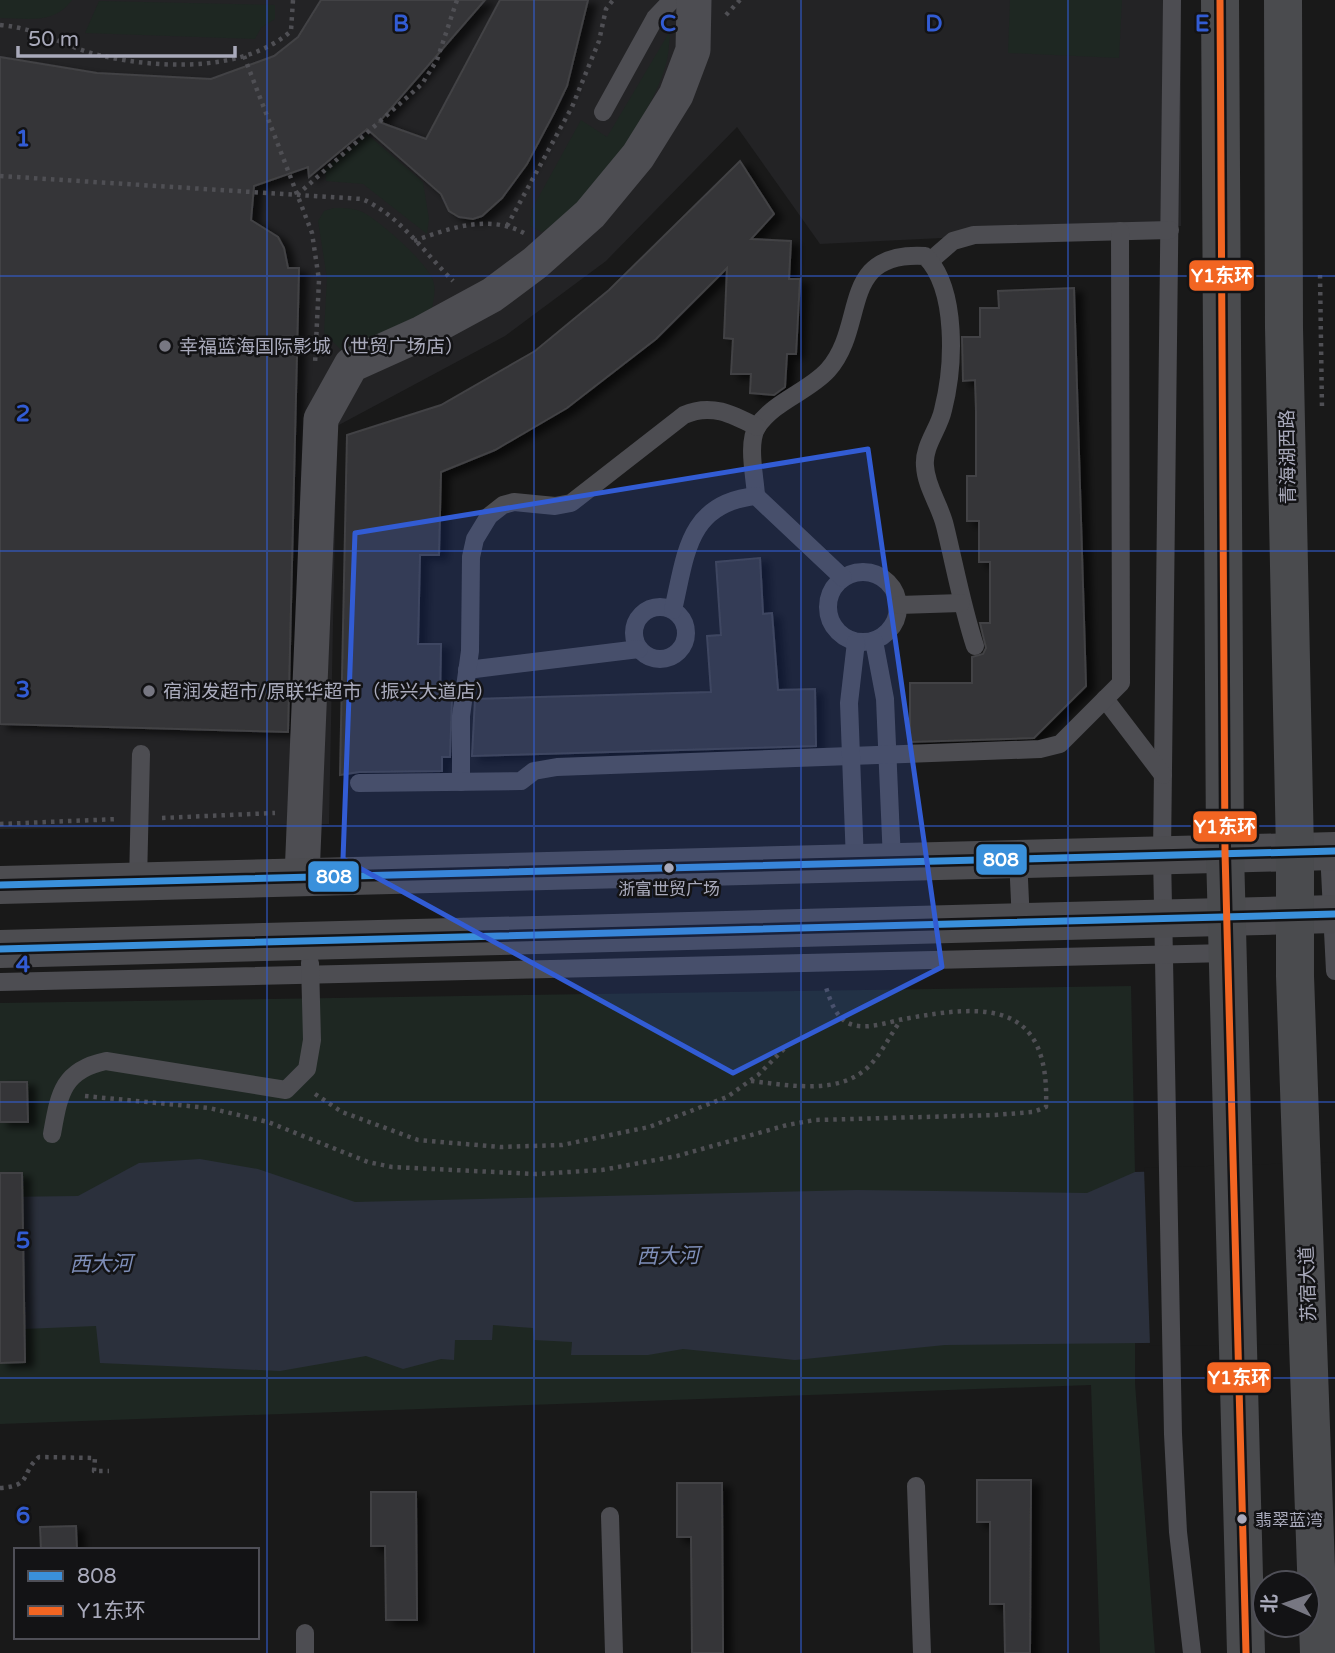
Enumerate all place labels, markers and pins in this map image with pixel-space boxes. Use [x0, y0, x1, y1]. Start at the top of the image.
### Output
place label: 幸福蓝海国际影城（世贸广场店） [179, 336, 464, 358]
marker: 幸福蓝海国际影城（世贸广场店） [157, 338, 173, 354]
place label: 宿润发超市/原联华超市（振兴大道店） [163, 681, 494, 703]
marker: 宿润发超市/原联华超市（振兴大道店） [141, 683, 157, 699]
marker: 浙富世贸广场 [662, 861, 676, 875]
place label: 浙富世贸广场 [618, 879, 720, 900]
place label: 翡翠蓝湾 [1255, 1510, 1323, 1531]
marker: 翡翠蓝湾 [1235, 1512, 1249, 1526]

